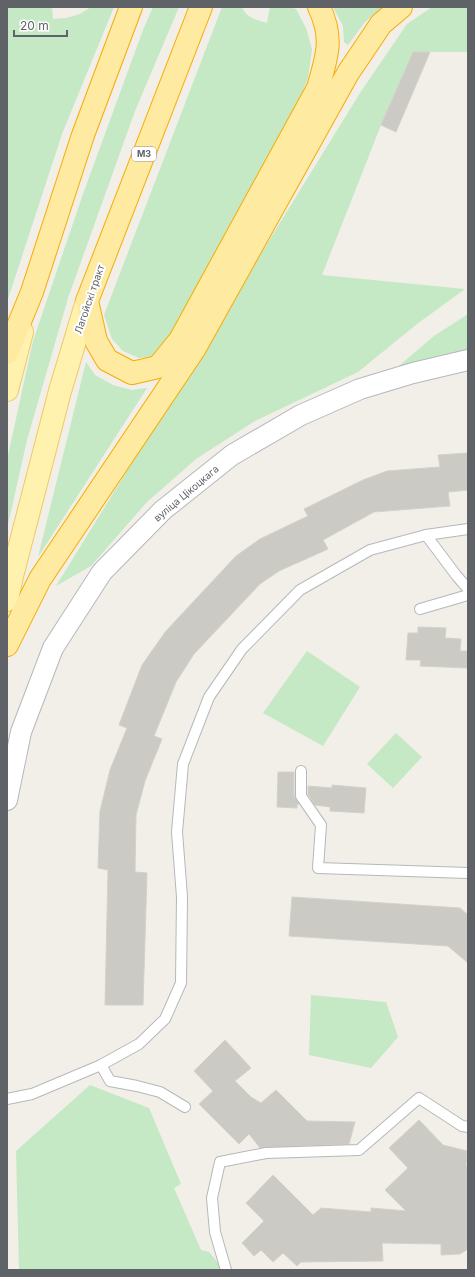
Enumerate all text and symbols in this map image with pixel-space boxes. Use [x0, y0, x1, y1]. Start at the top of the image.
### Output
scale bar [14, 12, 67, 38]
text: 20 m [20, 18, 49, 33]
road number: М3 [132, 147, 156, 161]
street label: Лагойскі тракт [72, 263, 107, 335]
street label: вуліца Цікоцкага [151, 462, 221, 524]

